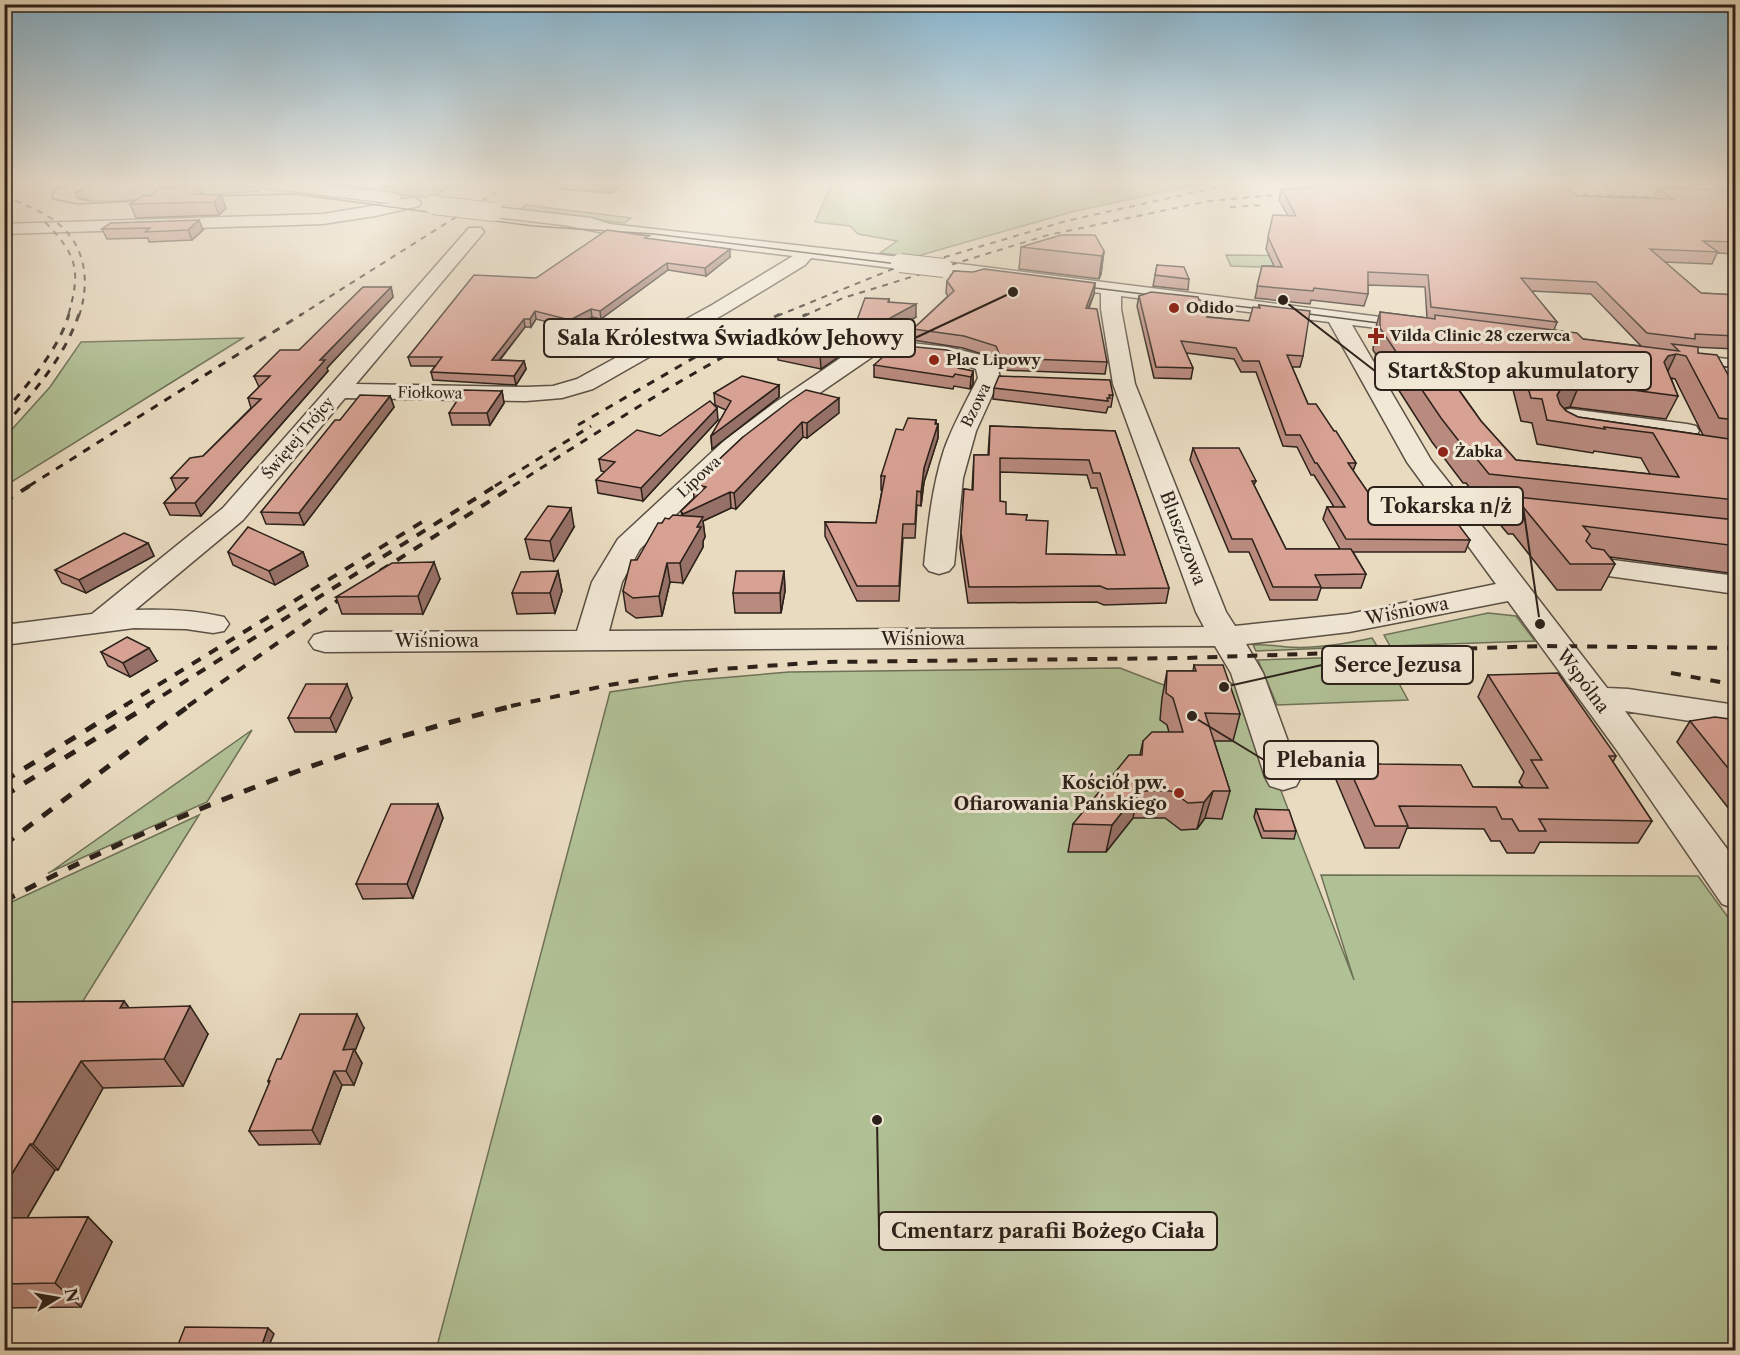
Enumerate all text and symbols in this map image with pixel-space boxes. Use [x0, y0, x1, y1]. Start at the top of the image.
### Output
place label: Odido [1186, 298, 1234, 317]
marker: Odido [1167, 301, 1181, 315]
callout: Sala Królestwa Świadków Jehowy [544, 319, 915, 357]
text: Sala Królestwa Świadków Jehowy [557, 325, 904, 350]
place label: Vilda Clinic 28 czerwca [1389, 326, 1571, 345]
marker: Vilda Clinic 28 czerwca [1367, 327, 1385, 345]
place label: Plac Lipowy [946, 350, 1042, 369]
callout: Start&Stop akumulatory [1375, 352, 1651, 390]
marker: Plac Lipowy [927, 353, 941, 367]
text: Start&Stop akumulatory [1387, 359, 1639, 383]
street label: Bzowa [957, 380, 994, 430]
street label: Fiołkowa [397, 382, 463, 403]
street label: Świętej Trójcy [258, 392, 338, 483]
place label: Żabka [1455, 442, 1503, 461]
marker: Żabka [1436, 445, 1450, 459]
street label: Lipowa [673, 452, 724, 501]
callout: Tokarska n/ż [1368, 487, 1523, 525]
street label: Bluszczowa [1155, 488, 1211, 589]
text: Tokarska n/ż [1380, 494, 1512, 518]
street label: Wiśniowa [1363, 592, 1451, 630]
street label: Wiśniowa [880, 628, 966, 650]
street label: Wiśniowa [394, 630, 480, 652]
street label: Wspólna [1551, 644, 1614, 718]
callout: Serce Jezusa [1322, 646, 1473, 684]
text: Serce Jezusa [1334, 653, 1462, 677]
callout: Plebania [1264, 741, 1378, 779]
text: Plebania [1276, 748, 1366, 772]
place label: Kościół pw. Ofiarowania Pańskiego [954, 772, 1167, 815]
marker: Kościół pw. Ofiarowania Pańskiego [1172, 786, 1186, 800]
callout: Cmentarz parafii Bożego Ciała [879, 1212, 1217, 1250]
text: Cmentarz parafii Bożego Ciała [891, 1219, 1205, 1243]
north arrow [27, 1268, 87, 1328]
text: N [61, 1286, 83, 1304]

